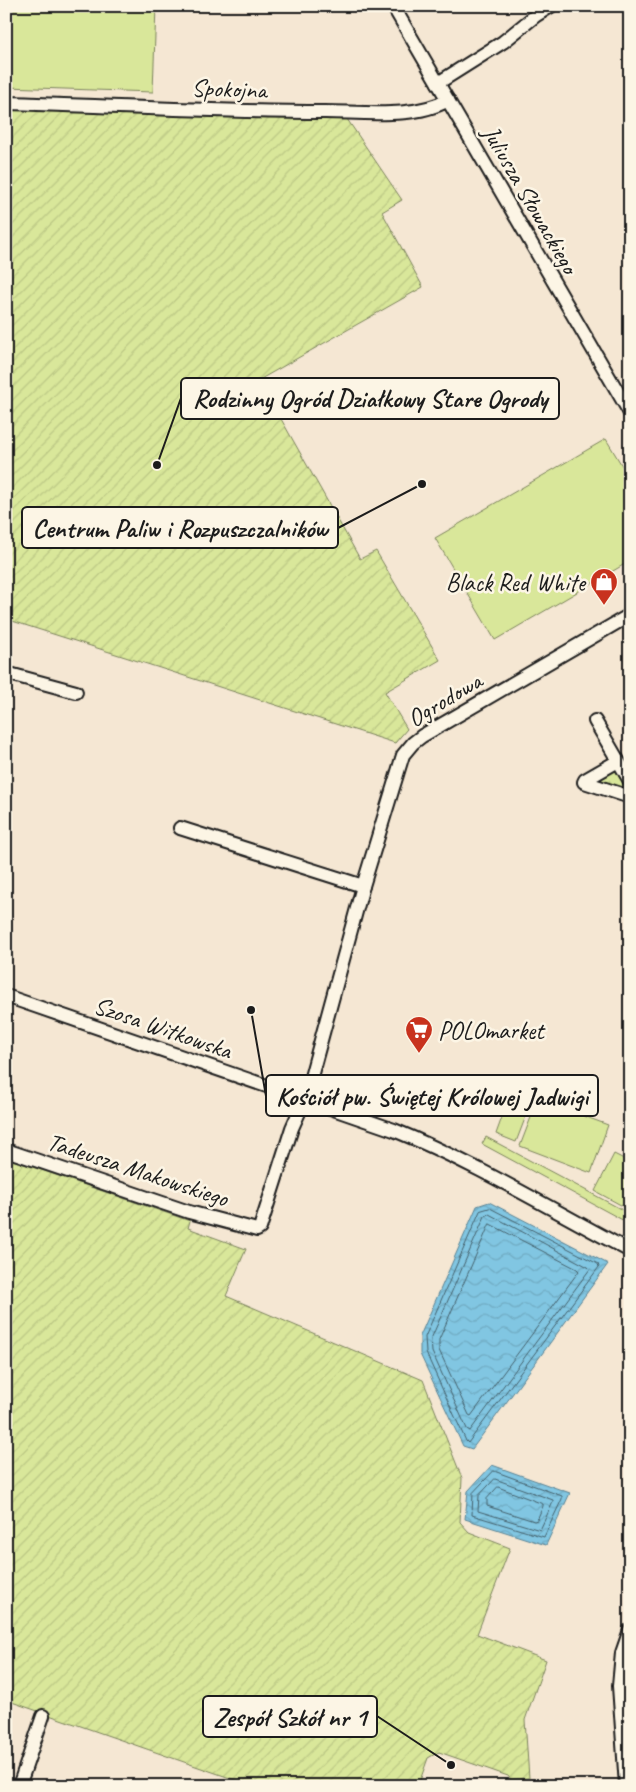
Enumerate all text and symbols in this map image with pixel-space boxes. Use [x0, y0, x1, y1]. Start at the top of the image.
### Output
street label: Spokojna [191, 72, 270, 106]
street label: Juliusza Słowackiego [474, 119, 587, 282]
callout: Rodzinny Ogród Działkowy Stare Ogrody [181, 378, 559, 419]
text: Rodzinny Ogród Działkowy Stare Ogrody [193, 382, 550, 415]
callout: Centrum Paliw i Rozpuszczalników [22, 507, 338, 548]
text: Centrum Paliw i Rozpuszczalników [33, 512, 330, 545]
place label: Black Red White [446, 567, 587, 599]
shop icon: Black Red White [589, 567, 619, 606]
street label: Ogrodowa [401, 664, 490, 735]
street label: Szosa Witkowska [90, 989, 238, 1067]
supermarket icon: POLOmarket [404, 1015, 434, 1054]
place label: POLOmarket [438, 1015, 546, 1047]
callout: Kościół pw. Świętej Królowej Jadwigi [266, 1075, 598, 1116]
text: Kościół pw. Świętej Królowej Jadwigi [276, 1080, 591, 1113]
street label: Tadeusza Makowskiego [43, 1126, 233, 1215]
callout: Zespół Szkół nr 1 [203, 1696, 377, 1737]
text: Zespół Szkół nr 1 [213, 1701, 370, 1734]

